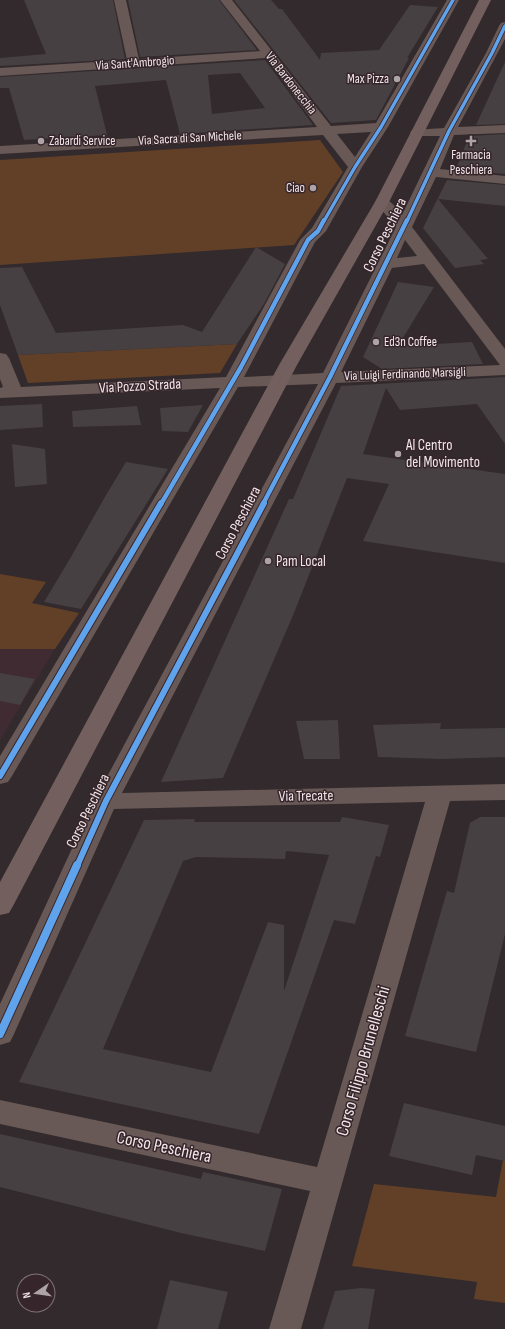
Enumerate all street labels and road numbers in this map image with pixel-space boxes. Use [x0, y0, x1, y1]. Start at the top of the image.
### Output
street label: Via Bardonecchia [262, 49, 320, 117]
street label: Via Sant'Ambrogio [95, 52, 175, 74]
street label: Via Sacra di San Michele [138, 127, 242, 149]
street label: Corso Peschiera [359, 195, 411, 275]
street label: Via Luigi Ferdinando Marsigli [344, 364, 466, 384]
street label: Via Pozzo Strada [98, 374, 182, 398]
street label: Corso Peschiera [211, 483, 265, 563]
street label: Corso Peschiera [62, 771, 114, 851]
street label: Via Trecate [278, 786, 334, 806]
street label: Corso Filippo Brunelleschi [332, 984, 394, 1138]
street label: Corso Peschiera [115, 1127, 213, 1167]

